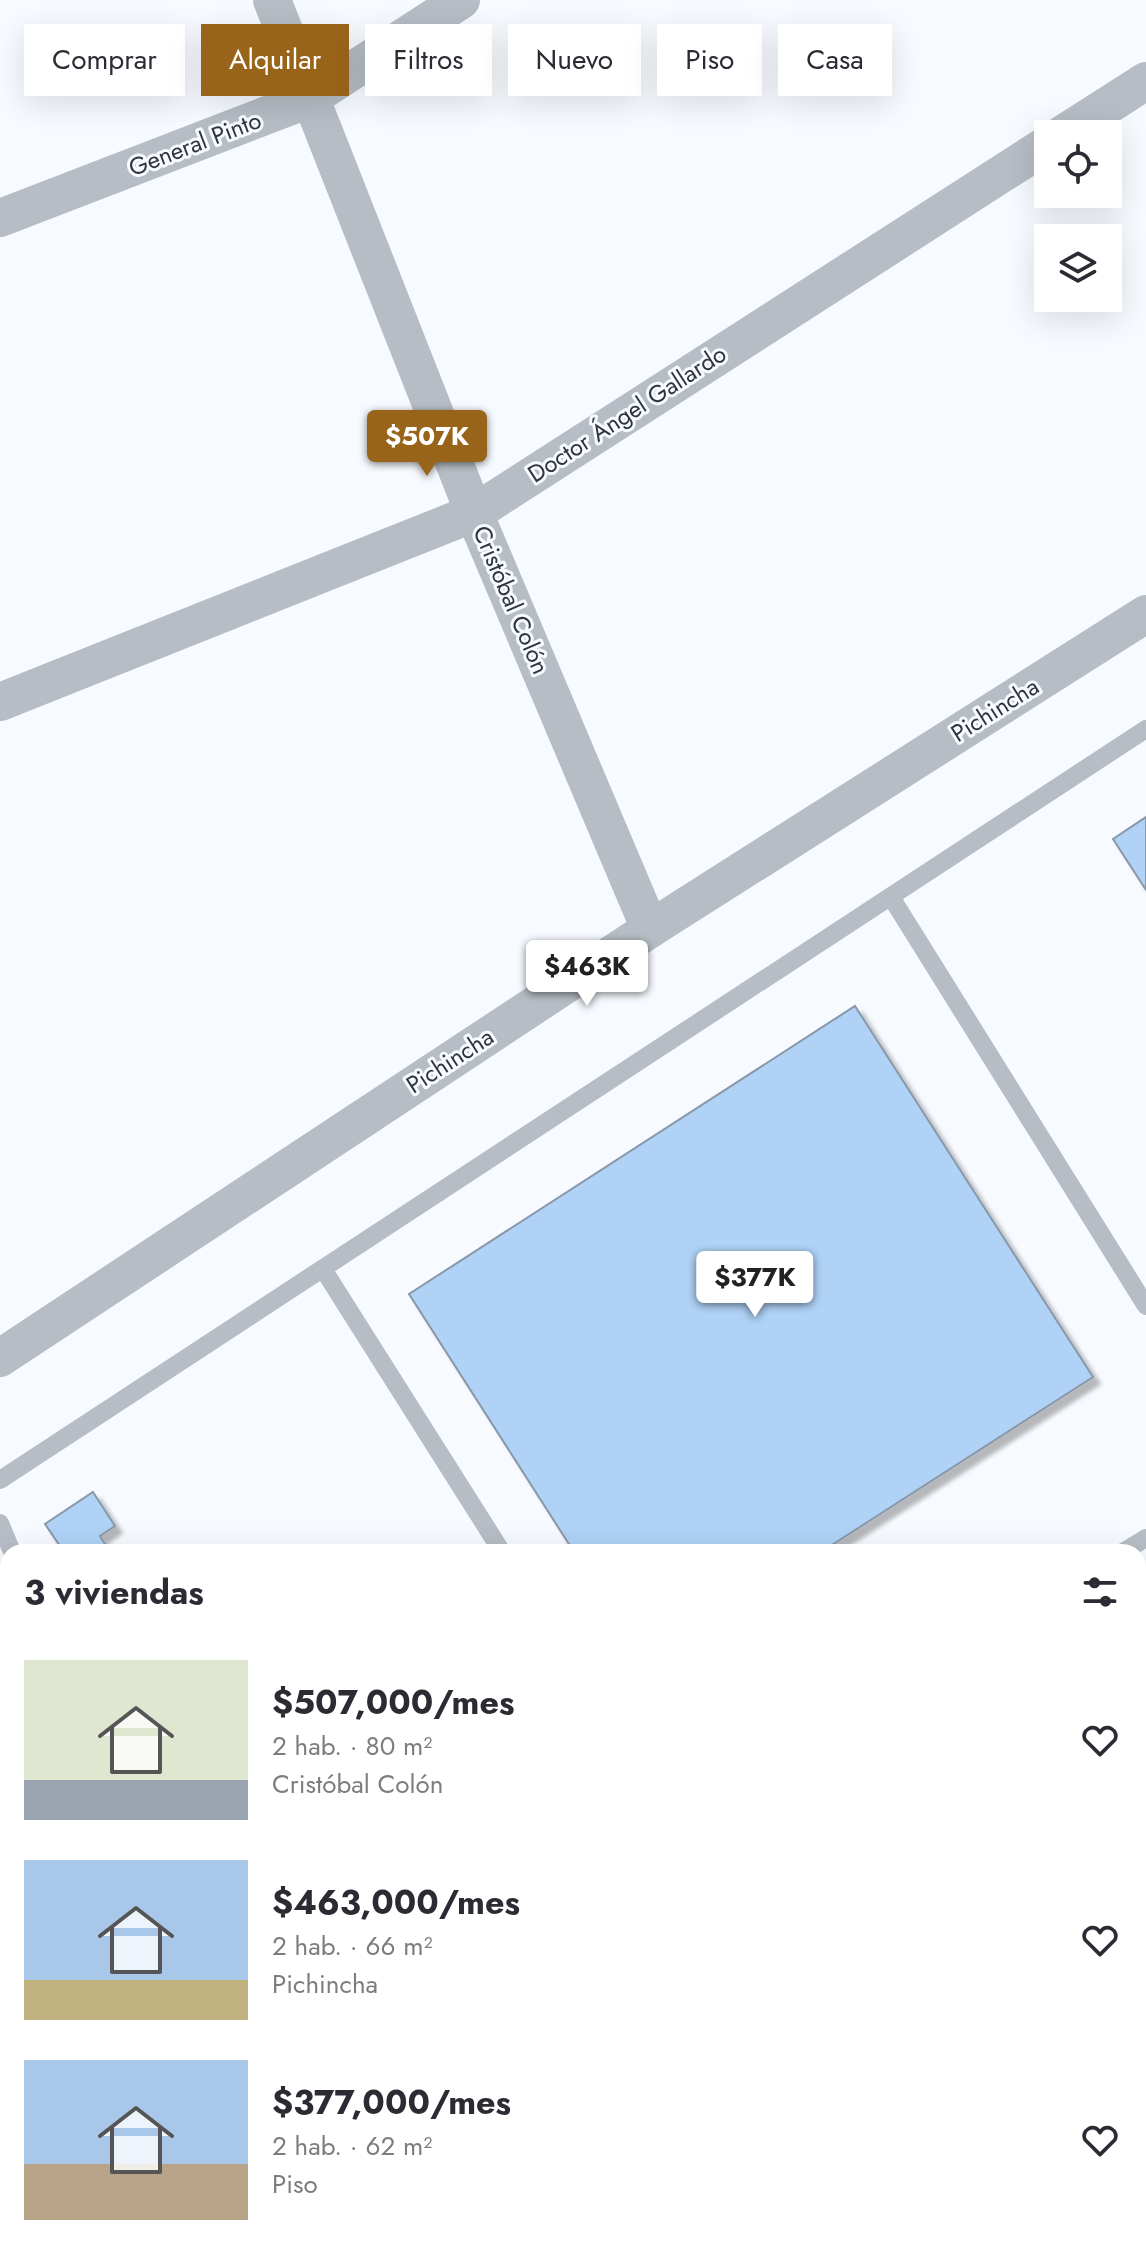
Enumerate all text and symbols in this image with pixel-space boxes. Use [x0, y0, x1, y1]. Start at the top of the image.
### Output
chip: Comprar [24, 24, 185, 96]
chip: Alquilar [201, 24, 349, 96]
chip: Filtros [365, 24, 492, 96]
chip: Nuevo [508, 24, 641, 96]
chip: Piso [657, 24, 762, 96]
chip: Casa [778, 24, 892, 96]
street label: General Pinto [124, 102, 266, 185]
map controls [1034, 120, 1122, 312]
button: locate [1034, 120, 1122, 208]
button: layers [1034, 224, 1122, 312]
street label: Doctor Ángel Gallardo [521, 336, 733, 491]
pin: $507K [371, 410, 483, 478]
text: $507K [385, 417, 469, 455]
street label: Cristóbal Colón [464, 520, 558, 679]
street label: Pichincha [944, 669, 1046, 750]
pin: $463K [531, 940, 643, 1008]
text: $463K [544, 947, 630, 985]
street label: Pichincha [399, 1019, 500, 1102]
pin: $377K [699, 1251, 811, 1319]
text: $377K [714, 1258, 796, 1296]
text: 3 viviendas [24, 1568, 204, 1617]
icon: filters [1078, 1570, 1122, 1614]
text: $507,000/mes [272, 1678, 514, 1727]
icon: home [88, 1692, 184, 1788]
icon: heart [1078, 1718, 1122, 1762]
text: 2 hab. · 80 m² [272, 1727, 432, 1765]
text: Cristóbal Colón [272, 1765, 443, 1803]
text: $463,000/mes [272, 1878, 520, 1927]
icon: home [88, 1892, 184, 1988]
icon: heart [1078, 1918, 1122, 1962]
text: 2 hab. · 66 m² [272, 1927, 433, 1965]
text: Pichincha [272, 1965, 378, 2003]
text: $377,000/mes [272, 2078, 511, 2127]
icon: home [88, 2092, 184, 2188]
icon: heart [1078, 2118, 1122, 2162]
text: 2 hab. · 62 m² [272, 2127, 432, 2165]
text: Piso [272, 2165, 318, 2203]

